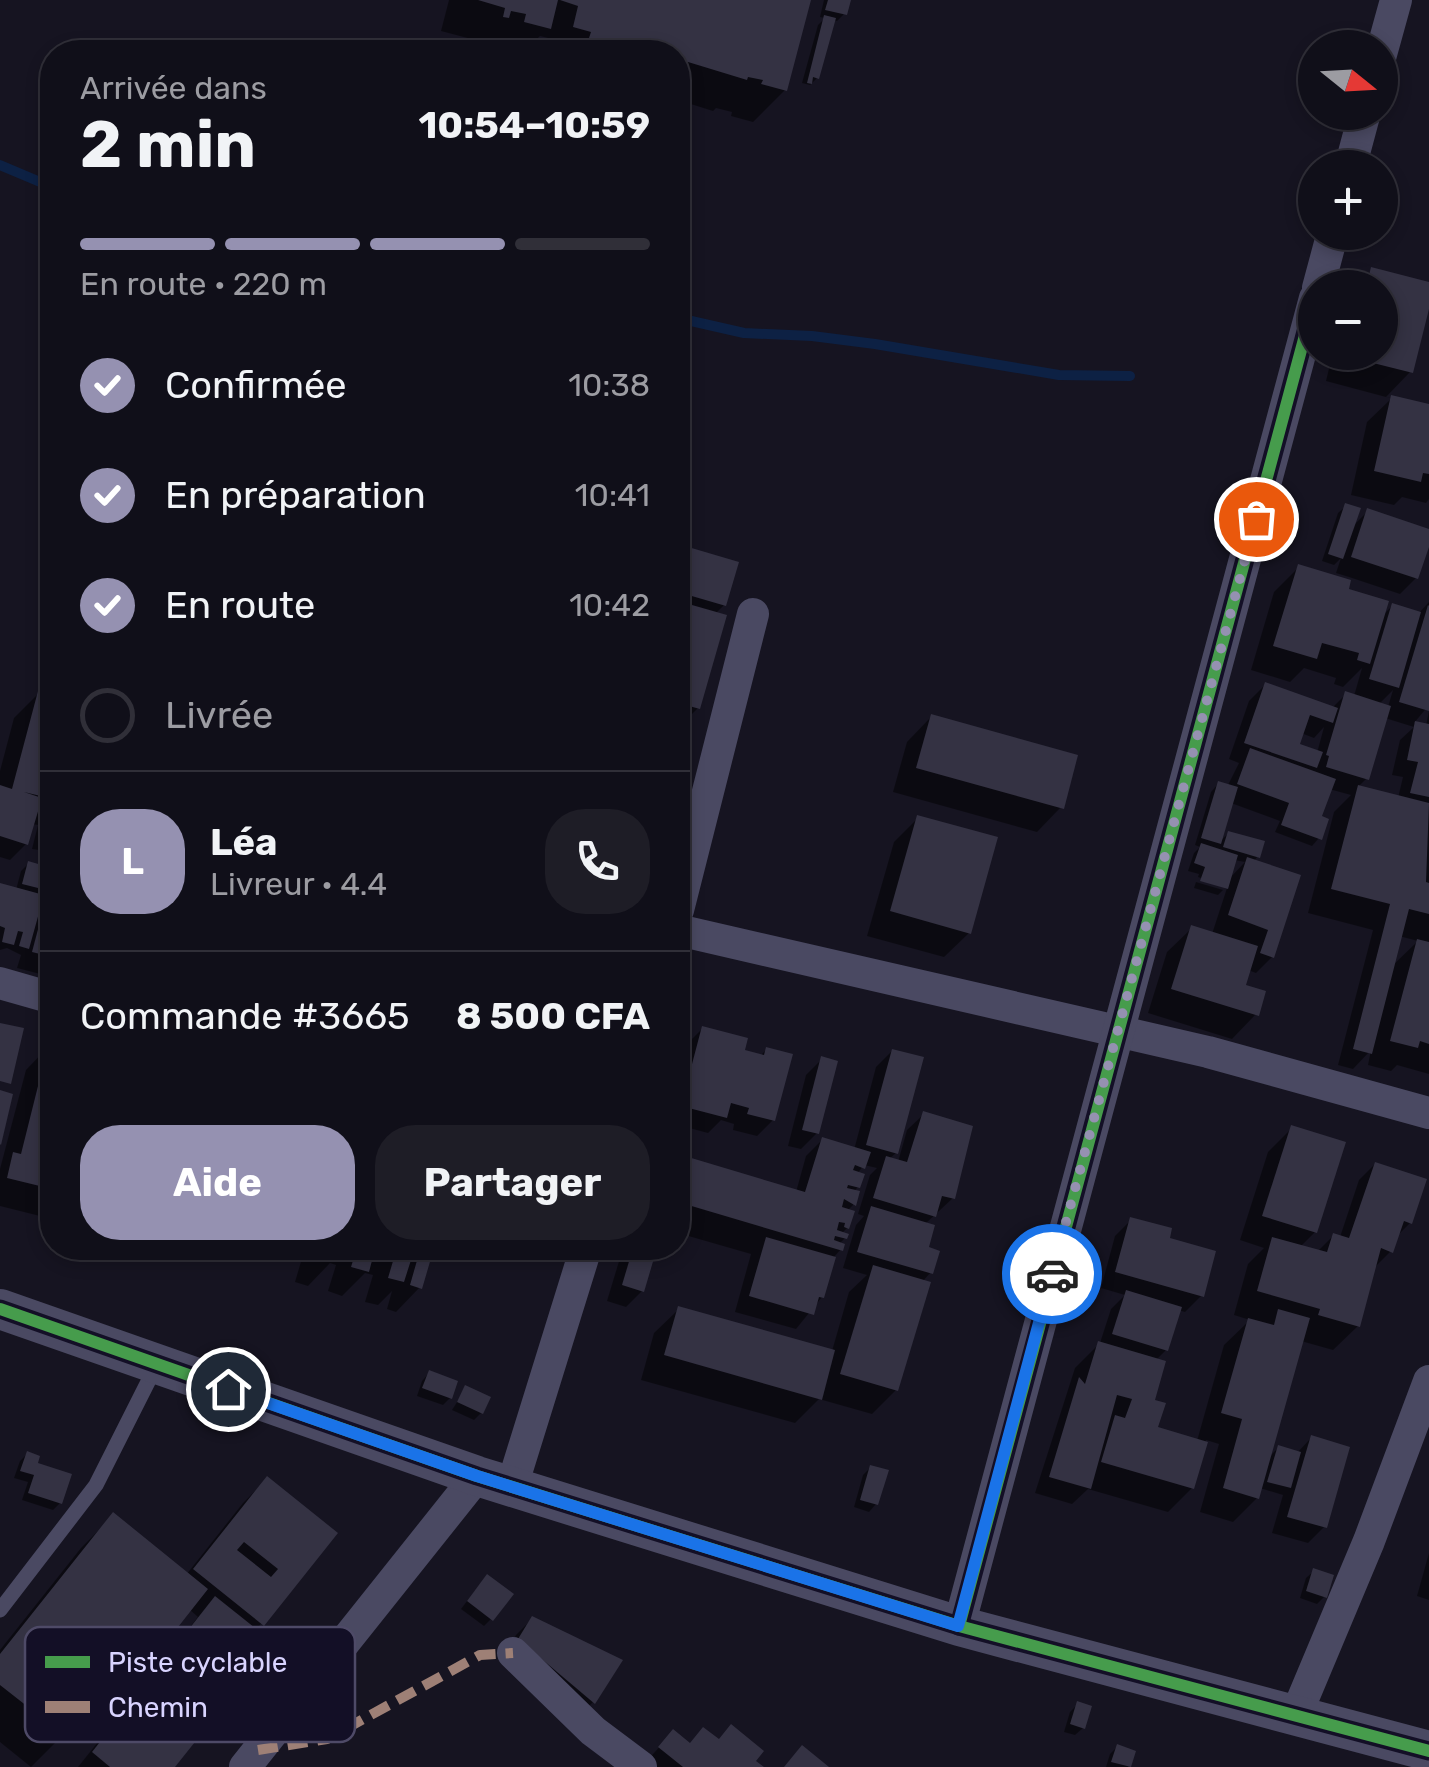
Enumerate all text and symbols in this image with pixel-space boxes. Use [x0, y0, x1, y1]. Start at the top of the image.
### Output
north arrow [1298, 30, 1398, 130]
map controls [1298, 30, 1398, 370]
text: Arrivée dans [80, 69, 267, 107]
text: 10:54–10:59 [418, 102, 650, 148]
text: 2 min [80, 106, 256, 183]
button: + [1298, 150, 1398, 250]
text: En route · 220 m [80, 265, 327, 303]
button: − [1298, 270, 1398, 370]
icon: check [80, 358, 135, 413]
text: Confirmée [165, 362, 347, 408]
text: 10:38 [568, 366, 650, 404]
icon: check [80, 468, 135, 523]
text: En préparation [165, 472, 426, 518]
text: 10:41 [575, 476, 650, 514]
pin [1214, 477, 1299, 562]
icon: bag [1229, 492, 1284, 547]
icon: check [80, 578, 135, 633]
text: En route [165, 582, 315, 628]
text: 10:42 [569, 586, 650, 624]
text: Livrée [165, 692, 273, 738]
button: phone [545, 809, 650, 914]
text: Léa [210, 819, 278, 865]
text: L [121, 838, 144, 884]
text: Livreur · 4.4 [210, 865, 387, 903]
text: Commande #3665 [80, 993, 410, 1039]
text: 8 500 CFA [456, 993, 650, 1039]
button: Aide [80, 1125, 355, 1240]
button: Partager [375, 1125, 650, 1240]
courier [1002, 1224, 1102, 1324]
icon: car [1025, 1247, 1080, 1302]
pin [186, 1347, 271, 1432]
icon: home [201, 1362, 256, 1417]
legend [25, 1627, 355, 1742]
text: Piste cyclable [108, 1646, 287, 1679]
text: Chemin [108, 1691, 208, 1724]

